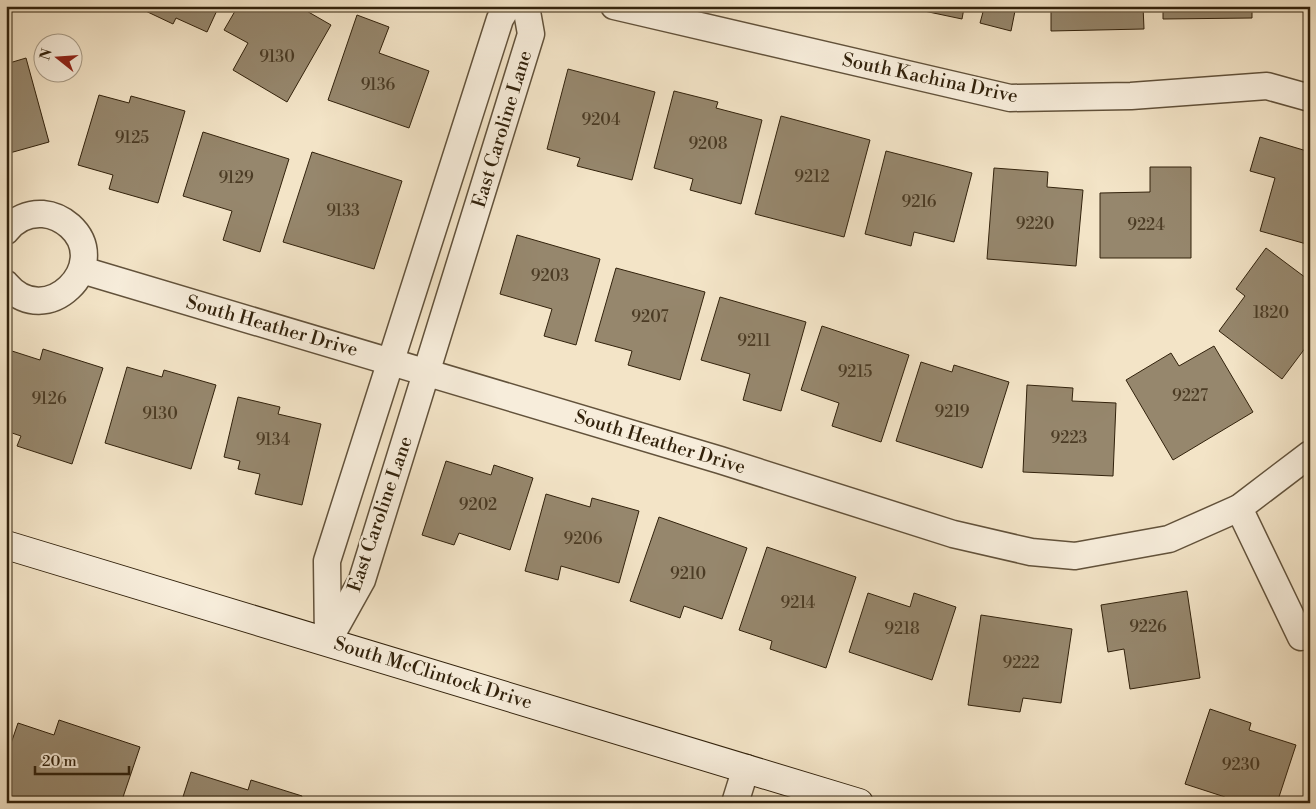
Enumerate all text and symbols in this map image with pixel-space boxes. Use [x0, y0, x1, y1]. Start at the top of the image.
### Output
north arrow [32, 32, 82, 82]
text: N [36, 47, 57, 62]
house number: 9130 [259, 47, 295, 67]
street label: East Caroline Lane [467, 48, 537, 210]
street label: South Kachina Drive [840, 48, 1020, 108]
house number: 9136 [361, 75, 396, 95]
house number: 9204 [582, 110, 621, 130]
house number: 9125 [115, 128, 149, 148]
house number: 9208 [688, 134, 728, 154]
house number: 9212 [794, 167, 830, 187]
house number: 9129 [218, 168, 254, 188]
house number: 9216 [901, 192, 937, 212]
house number: 9133 [326, 201, 360, 221]
house number: 9220 [1016, 214, 1054, 234]
house number: 9224 [1127, 215, 1165, 235]
house number: 9203 [531, 266, 569, 286]
street label: South Heather Drive [183, 290, 361, 362]
house number: 1820 [1253, 303, 1289, 323]
house number: 9207 [631, 307, 669, 327]
house number: 9211 [737, 331, 771, 351]
house number: 9215 [838, 362, 873, 382]
house number: 9227 [1172, 386, 1208, 406]
house number: 9126 [31, 389, 67, 409]
house number: 9219 [934, 402, 970, 422]
house number: 9130 [142, 404, 178, 424]
street label: South Heather Drive [572, 405, 748, 479]
house number: 9223 [1051, 428, 1088, 448]
house number: 9134 [256, 430, 291, 450]
street label: East Caroline Lane [342, 433, 418, 595]
house number: 9202 [459, 495, 497, 515]
house number: 9206 [563, 529, 603, 549]
house number: 9210 [670, 564, 706, 584]
house number: 9214 [781, 593, 816, 613]
house number: 9226 [1129, 617, 1167, 637]
house number: 9218 [884, 619, 920, 639]
street label: South McClintock Drive [331, 631, 535, 715]
house number: 9222 [1002, 653, 1040, 673]
scale bar [35, 744, 129, 776]
text: 20 m [42, 752, 77, 771]
house number: 9230 [1222, 755, 1260, 775]

